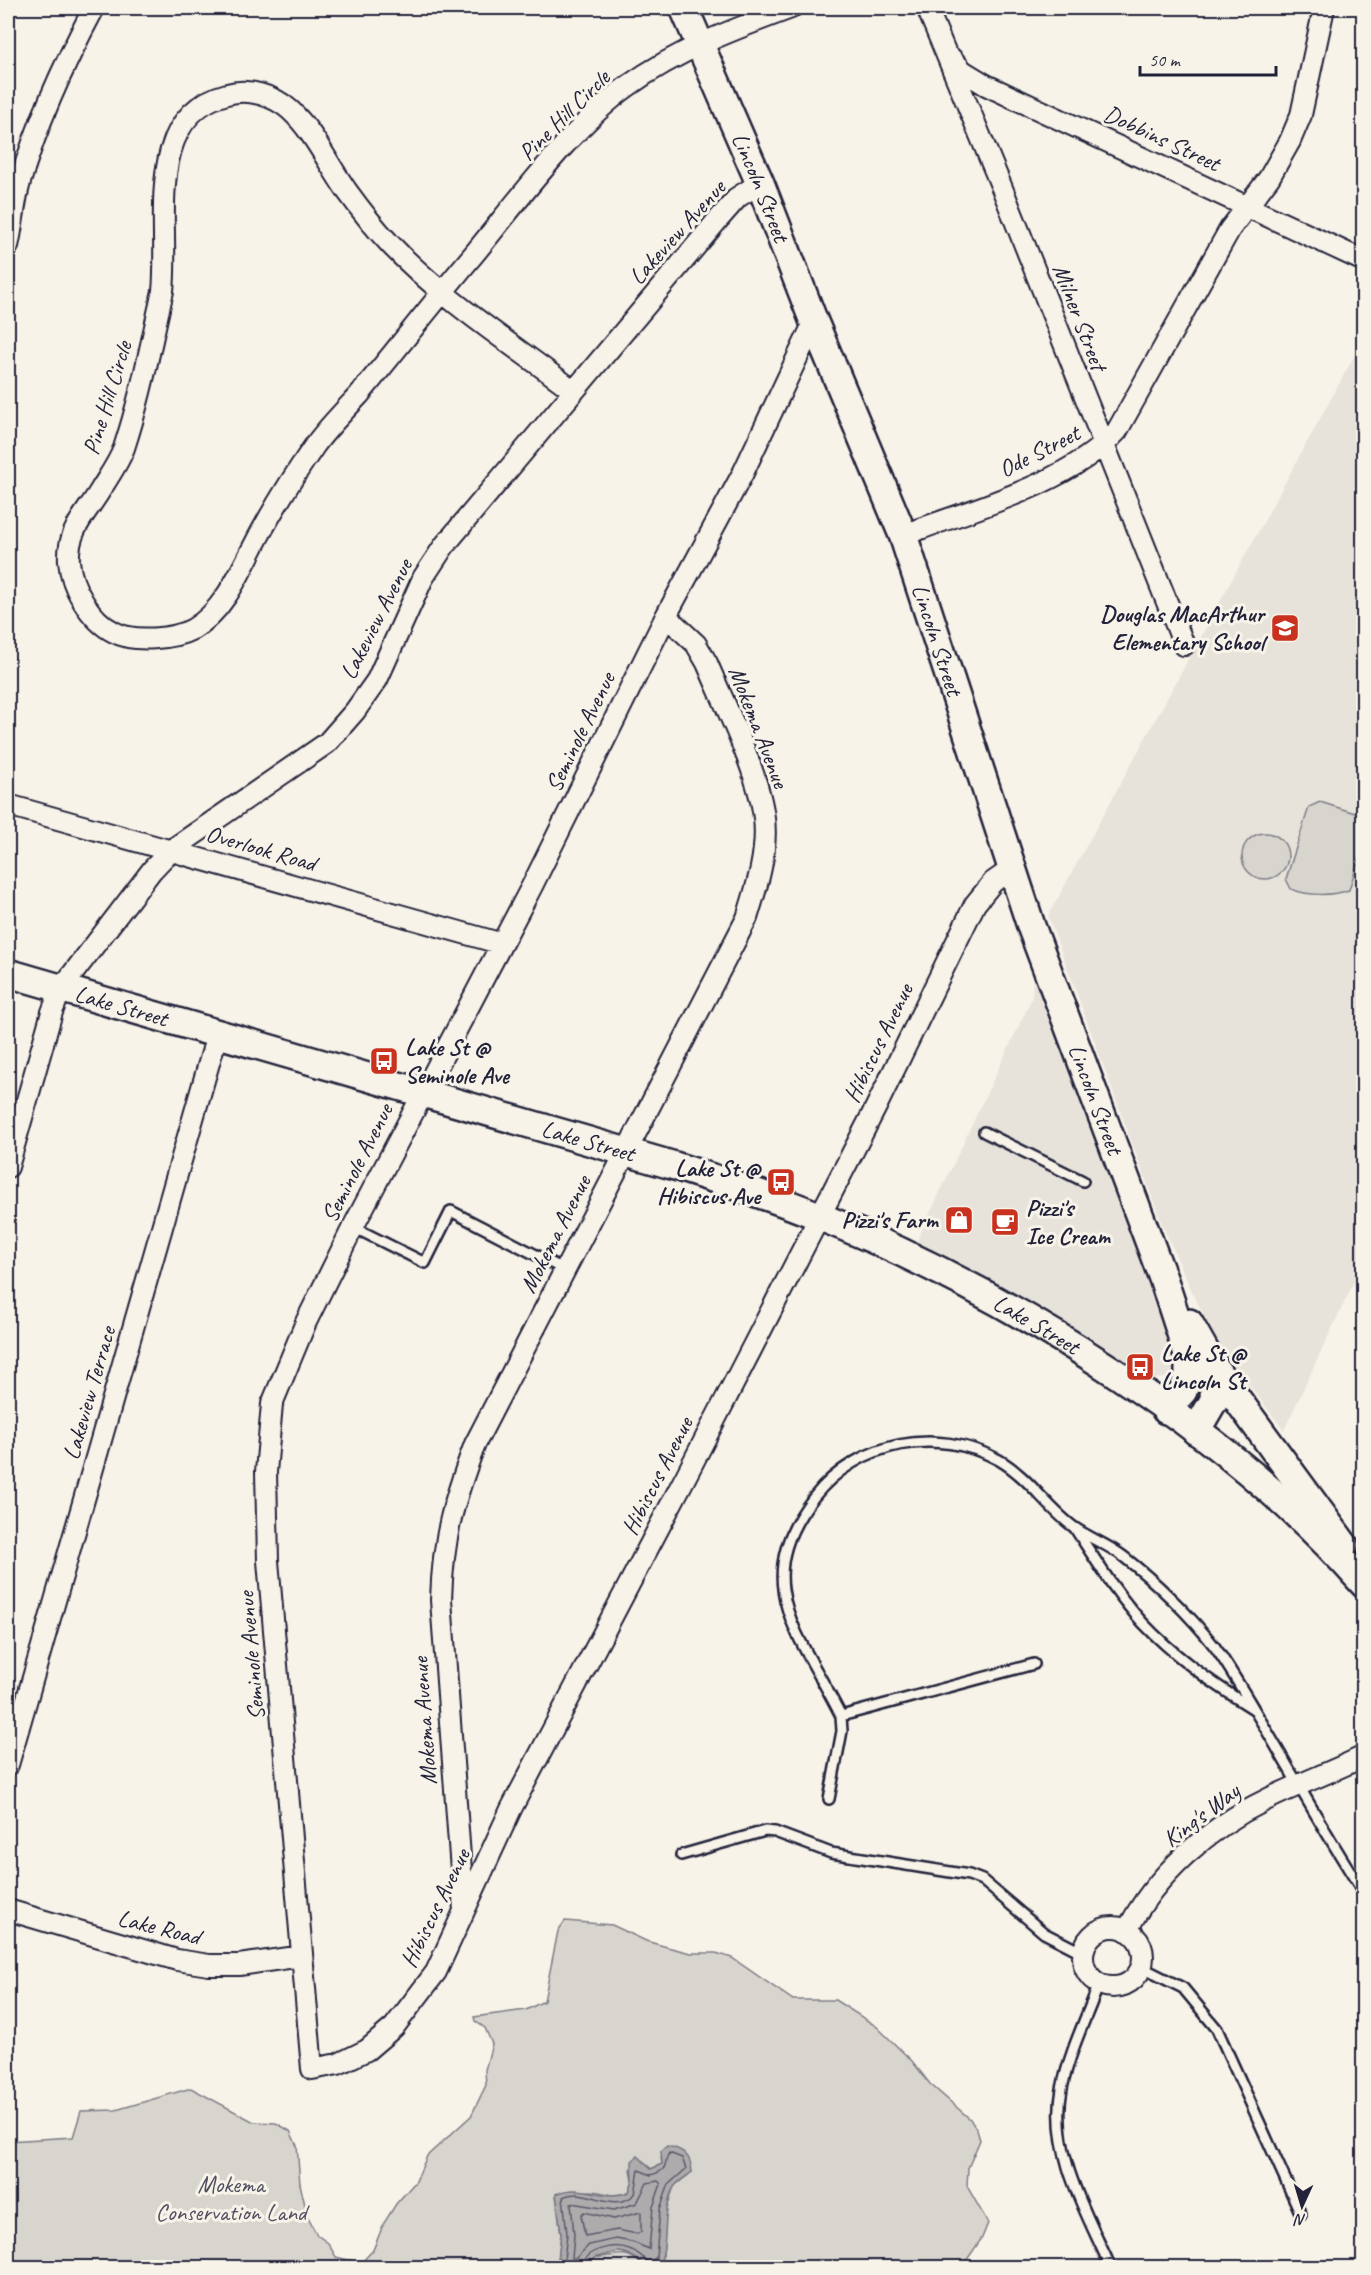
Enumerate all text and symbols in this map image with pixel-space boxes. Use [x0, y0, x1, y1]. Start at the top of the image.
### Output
scale bar [1140, 39, 1276, 77]
text: 50 m [1149, 49, 1182, 71]
street label: Pine Hill Circle [512, 61, 618, 167]
street label: Dobbins Street [1099, 98, 1227, 179]
street label: Lincoln Street [725, 128, 797, 248]
street label: Lakeview Avenue [622, 172, 733, 291]
street label: Milner Street [1046, 260, 1115, 377]
street label: Pine Hill Circle [76, 335, 139, 458]
street label: Ode Street [994, 417, 1086, 484]
street label: Lakeview Avenue [333, 552, 420, 684]
street label: Lincoln Street [905, 580, 970, 701]
place label: Douglas MacArthur Elementary School [1100, 599, 1269, 657]
school or university icon: Douglas MacArthur Elementary School [1269, 612, 1301, 644]
street label: Mokema Avenue [722, 662, 797, 794]
street label: Seminole Avenue [538, 665, 623, 797]
street label: Overlook Road [203, 818, 323, 879]
street label: Hibiscus Avenue [836, 977, 921, 1107]
street label: Lake Street [72, 978, 173, 1034]
place label: Lake St @ Seminole Ave [405, 1032, 511, 1090]
street label: Lincoln Street [1062, 1040, 1131, 1160]
bus stop icon: Lake St @ Seminole Ave [368, 1045, 400, 1077]
street label: Seminole Avenue [314, 1097, 401, 1227]
street label: Lake Street [538, 1113, 640, 1169]
place label: Lake St @ Hibiscus Ave [657, 1153, 763, 1211]
bus stop icon: Lake St @ Hibiscus Ave [765, 1166, 797, 1198]
street label: Mokema Avenue [513, 1168, 598, 1298]
place label: Pizzi's Ice Cream [1026, 1193, 1111, 1251]
shop icon: Pizzi's Farm [943, 1204, 975, 1236]
place label: Pizzi's Farm [842, 1205, 939, 1235]
cafe icon: Pizzi's Ice Cream [989, 1206, 1021, 1238]
street label: Lake Street [988, 1287, 1087, 1362]
street label: Lakeview Terrace [56, 1321, 123, 1463]
place label: Lake St @ Lincoln St [1161, 1338, 1248, 1396]
bus stop icon: Lake St @ Lincoln St [1124, 1351, 1156, 1383]
street label: Hibiscus Avenue [614, 1410, 701, 1540]
street label: Seminole Avenue [230, 1588, 272, 1722]
street label: Mokema Avenue [404, 1654, 443, 1786]
street label: King's Way [1157, 1775, 1247, 1854]
street label: Hibiscus Avenue [393, 1842, 478, 1972]
street label: Lake Road [115, 1902, 207, 1953]
park label: Mokema Conservation Land [156, 2169, 310, 2227]
north arrow [1272, 2176, 1332, 2236]
text: N [1292, 2209, 1307, 2230]

